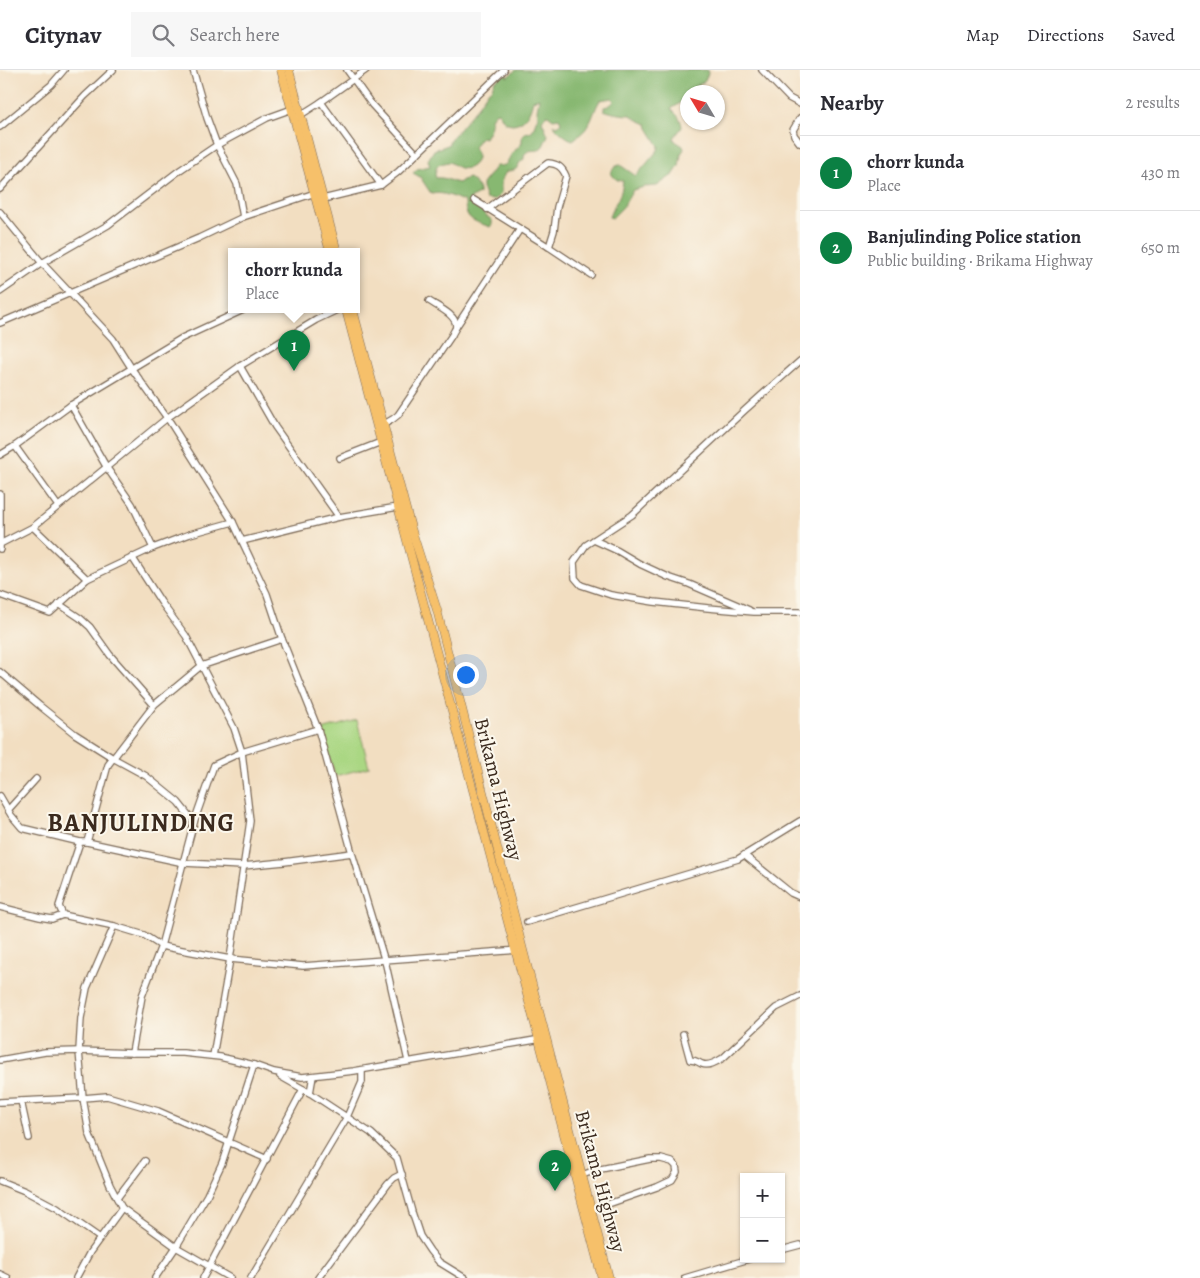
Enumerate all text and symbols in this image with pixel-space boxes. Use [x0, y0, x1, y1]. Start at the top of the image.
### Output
search box [131, 12, 481, 57]
text: Citynav [25, 19, 101, 51]
icon: search [149, 21, 177, 49]
text: Search here [189, 22, 280, 48]
text: Map [966, 23, 999, 47]
text: Directions [1027, 23, 1104, 47]
text: Saved [1132, 23, 1175, 47]
north arrow [680, 85, 725, 130]
text: Nearby [820, 89, 883, 117]
text: 2 results [1125, 92, 1180, 114]
text: chorr kunda [867, 149, 964, 175]
text: 1 [833, 162, 839, 184]
text: 430 m [1141, 162, 1180, 184]
text: Place [867, 175, 901, 197]
text: Banjulinding Police station [867, 224, 1081, 250]
text: 2 [832, 237, 840, 259]
text: 650 m [1141, 237, 1180, 259]
popup [228, 248, 360, 313]
text: Public building · Brikama Highway [867, 250, 1093, 272]
text: chorr kunda [245, 257, 343, 283]
text: Place [245, 283, 279, 305]
pin: 1 [278, 330, 310, 371]
your location [453, 662, 479, 688]
street label: Brikama Highway [468, 715, 530, 864]
district label: BANJULINDING [47, 806, 235, 840]
street label: Brikama Highway [569, 1107, 633, 1256]
pin: 2 [539, 1150, 571, 1191]
map controls [740, 1173, 785, 1263]
button: + [740, 1173, 785, 1218]
button: − [740, 1218, 785, 1263]

